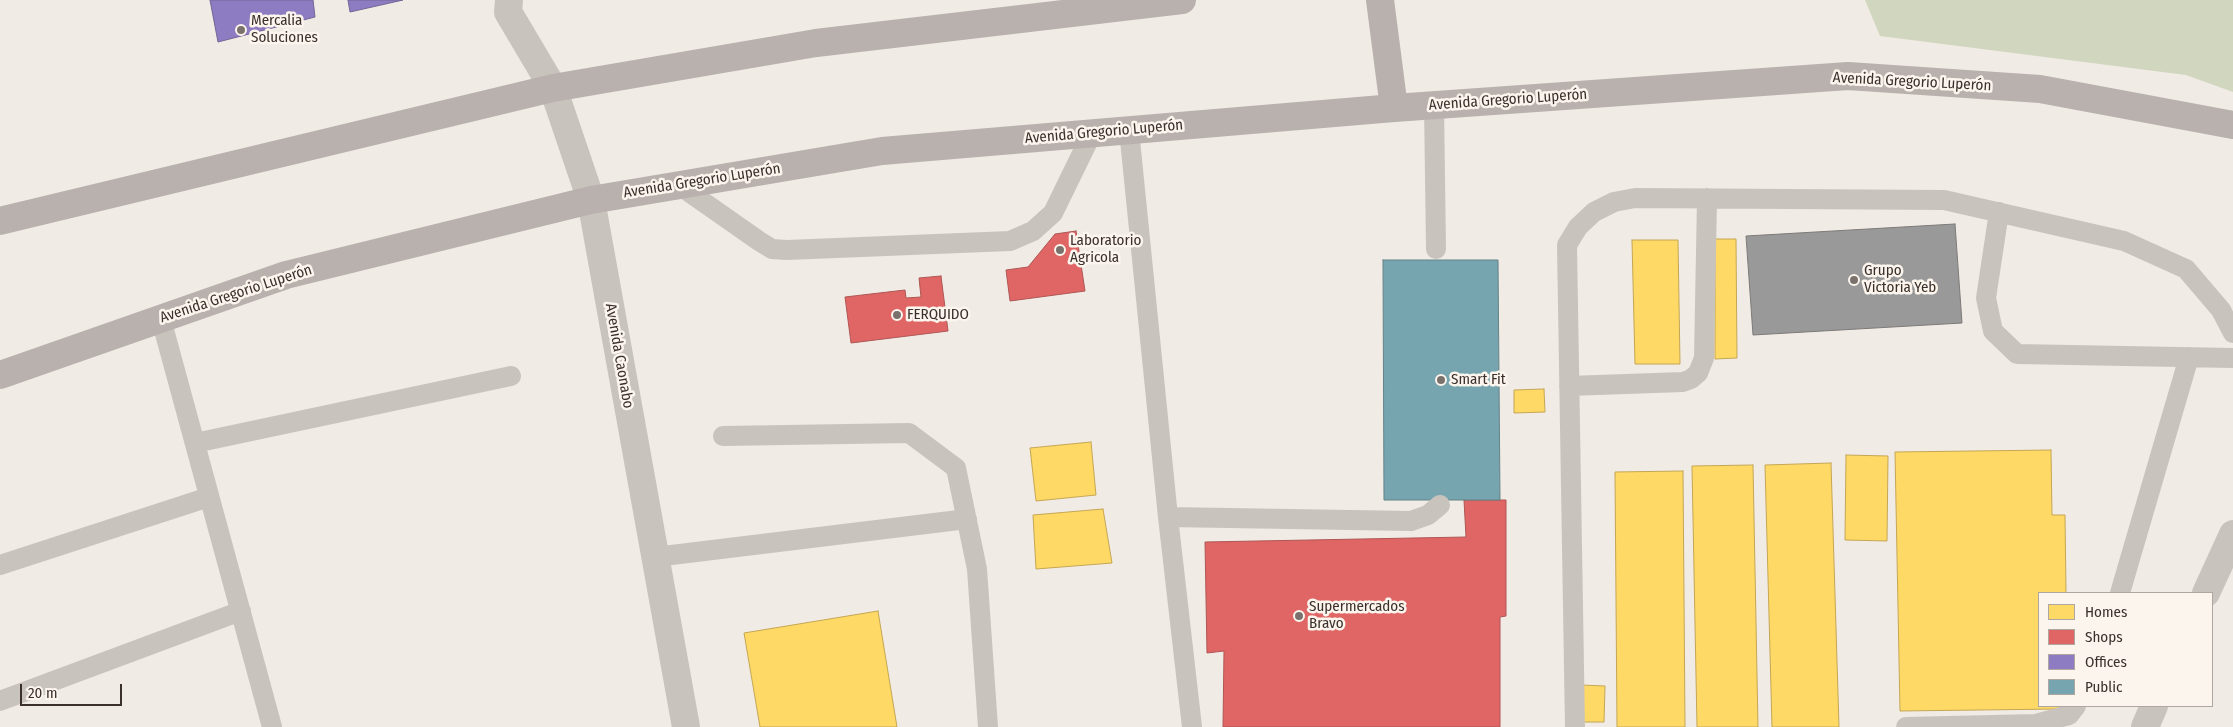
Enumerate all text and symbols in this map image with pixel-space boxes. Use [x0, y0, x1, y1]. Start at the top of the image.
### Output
place label: Mercalia Soluciones [251, 12, 318, 47]
marker: Mercalia Soluciones [235, 24, 247, 36]
street label: Avenida Gregorio Luperón [1832, 69, 1992, 95]
street label: Avenida Gregorio Luperón [1428, 85, 1588, 115]
street label: Avenida Gregorio Luperón [1024, 116, 1184, 148]
street label: Avenida Gregorio Luperón [622, 160, 782, 202]
place label: Laboratorio Agricola [1070, 232, 1141, 267]
marker: Laboratorio Agricola [1054, 244, 1066, 256]
street label: Avenida Gregorio Luperón [158, 261, 314, 327]
place label: Grupo Victoria Yeb [1864, 262, 1936, 297]
marker: Grupo Victoria Yeb [1848, 274, 1860, 286]
street label: Avenida Caonabo [601, 302, 637, 410]
place label: FERQUIDO [907, 306, 969, 324]
marker: FERQUIDO [891, 309, 903, 321]
place label: Smart Fit [1451, 371, 1506, 389]
marker: Smart Fit [1435, 374, 1447, 386]
legend [2038, 592, 2213, 707]
place label: Supermercados Bravo [1309, 598, 1405, 633]
text: Homes [2085, 603, 2127, 621]
marker: Supermercados Bravo [1293, 610, 1305, 622]
text: Shops [2085, 628, 2123, 646]
text: Offices [2085, 653, 2127, 671]
scale bar [22, 674, 125, 706]
text: Public [2085, 678, 2122, 696]
text: 20 m [28, 684, 58, 702]

